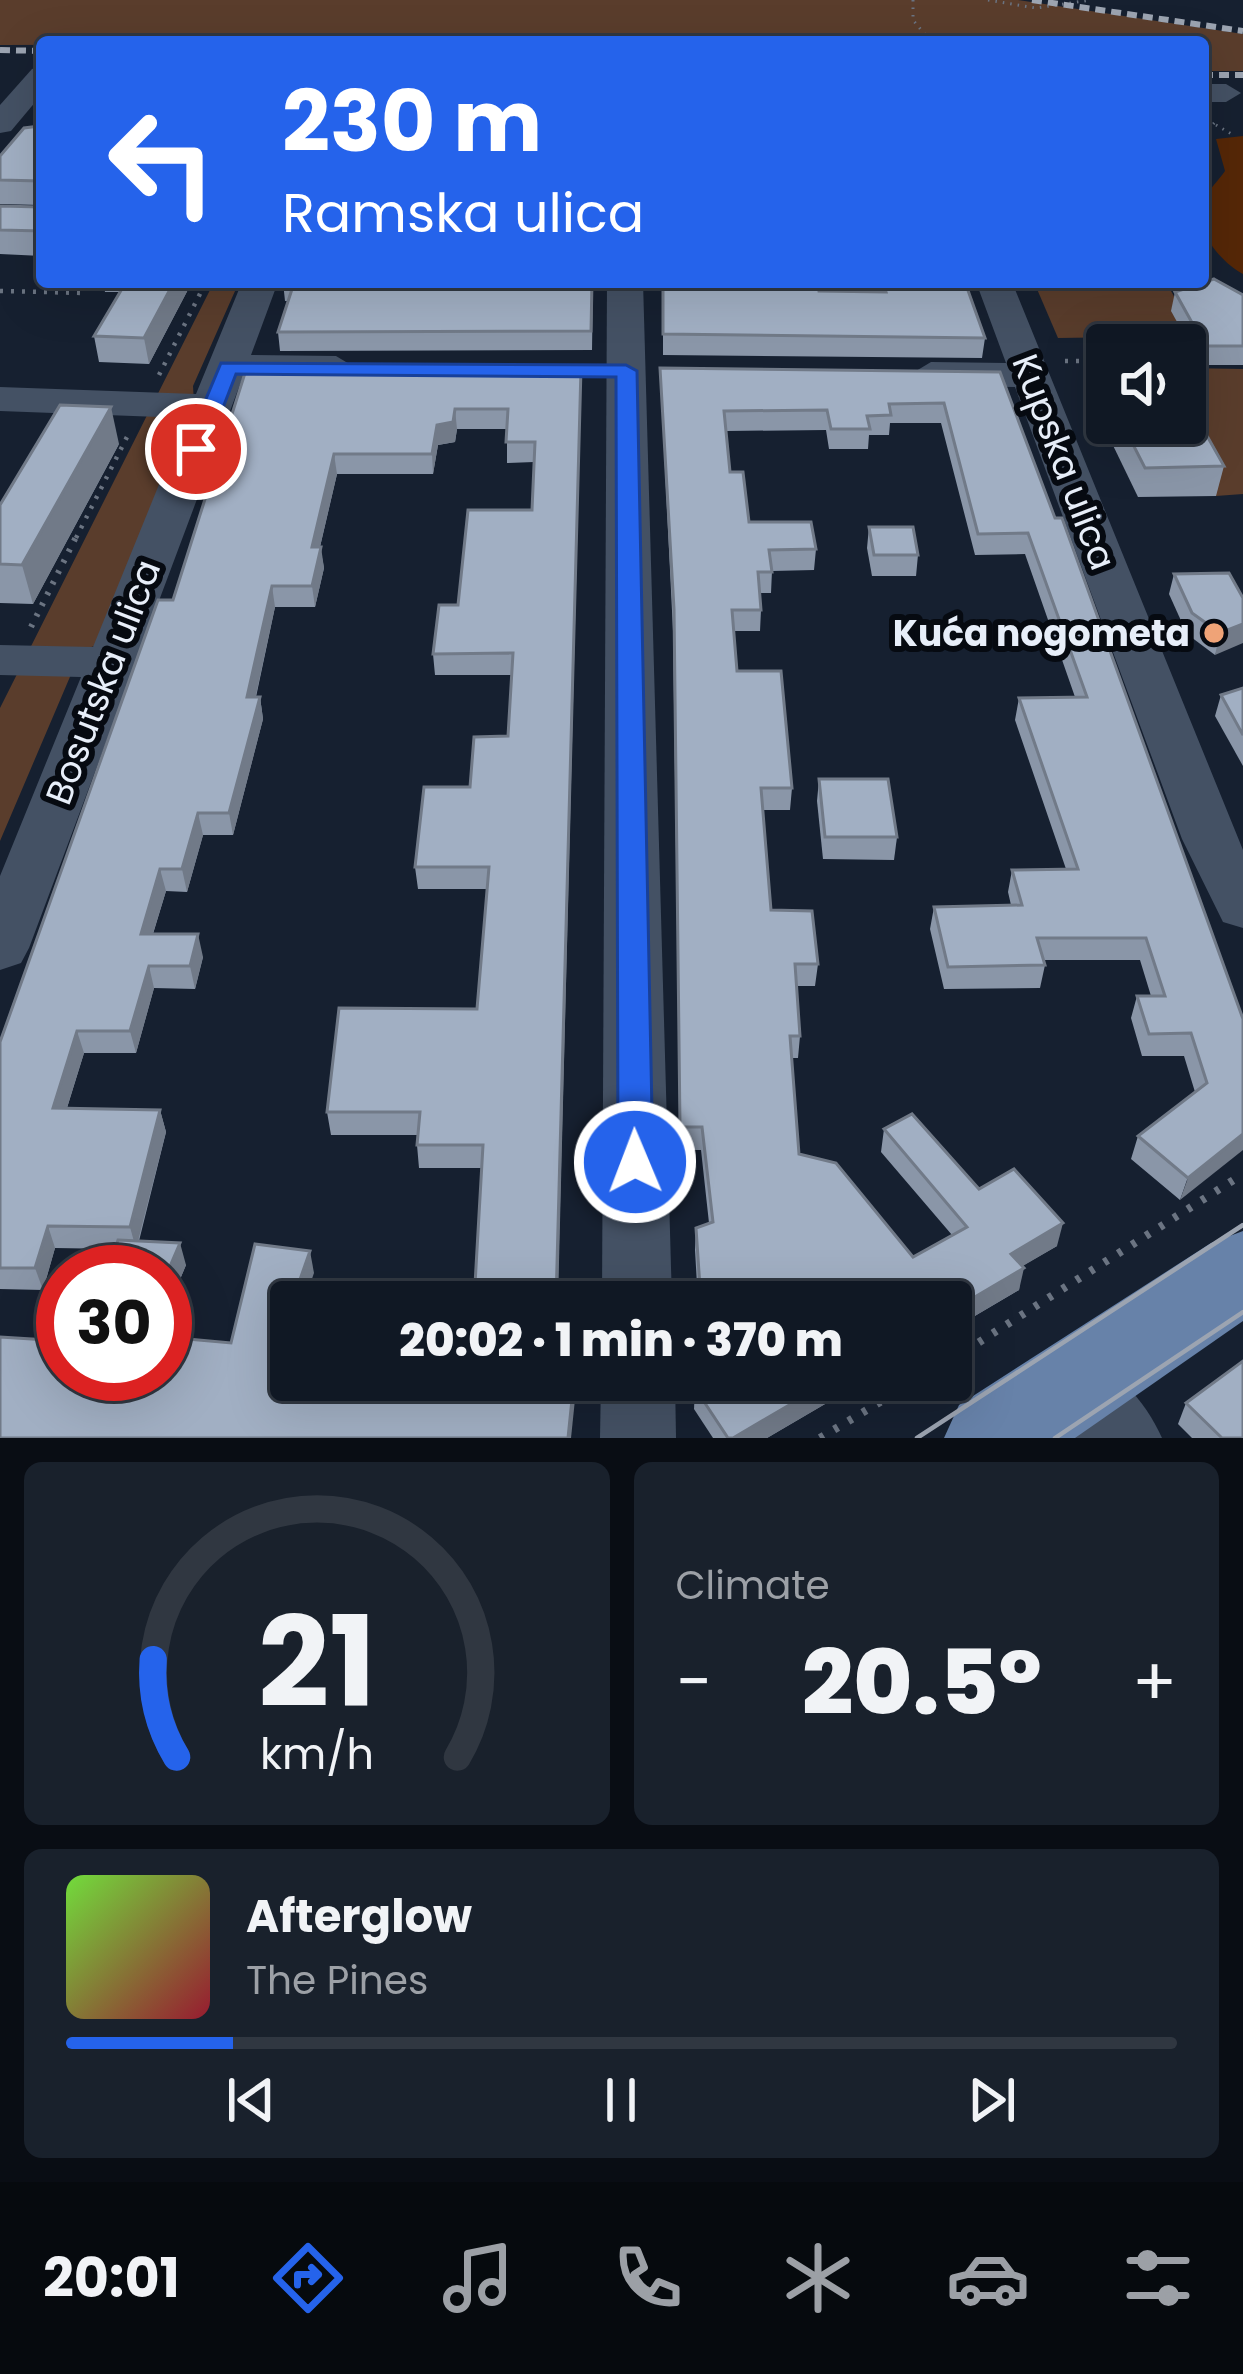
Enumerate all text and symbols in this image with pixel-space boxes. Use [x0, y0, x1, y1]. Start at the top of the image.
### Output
text: 230 m [282, 63, 542, 180]
icon: left [84, 84, 240, 240]
text: Ramska ulica [282, 175, 644, 251]
map controls [1086, 324, 1206, 444]
button: sound [1086, 324, 1206, 444]
street label: Kupska ulica [999, 347, 1129, 577]
pin [145, 398, 247, 500]
icon: arrive [163, 416, 229, 482]
street label: Bosutska ulica [33, 552, 173, 812]
place label: Kuća nogometa [893, 608, 1190, 659]
marker: Kuća nogometa [1201, 620, 1227, 646]
position arrow [572, 1099, 698, 1225]
speed limit sign: 30 [36, 1245, 192, 1401]
text: 20:02 · 1 min · 370 m [399, 1309, 843, 1372]
text: Climate [676, 1558, 830, 1613]
text: 21 [258, 1575, 376, 1750]
text: 20.5° [802, 1619, 1042, 1746]
text: − [676, 1636, 712, 1728]
text: + [1132, 1636, 1177, 1728]
text: km/h [260, 1723, 374, 1783]
text: Afterglow [246, 1885, 472, 1948]
text: The Pines [246, 1953, 428, 2008]
icon: previous [218, 2067, 284, 2133]
icon: pause [588, 2067, 654, 2133]
icon: next [959, 2067, 1025, 2133]
icon: directions [266, 2236, 350, 2320]
icon: music [436, 2236, 520, 2320]
icon: phone [606, 2236, 690, 2320]
icon: climate [776, 2236, 860, 2320]
icon: car [946, 2236, 1030, 2320]
icon: filters [1116, 2236, 1200, 2320]
text: 20:01 [43, 2240, 180, 2316]

